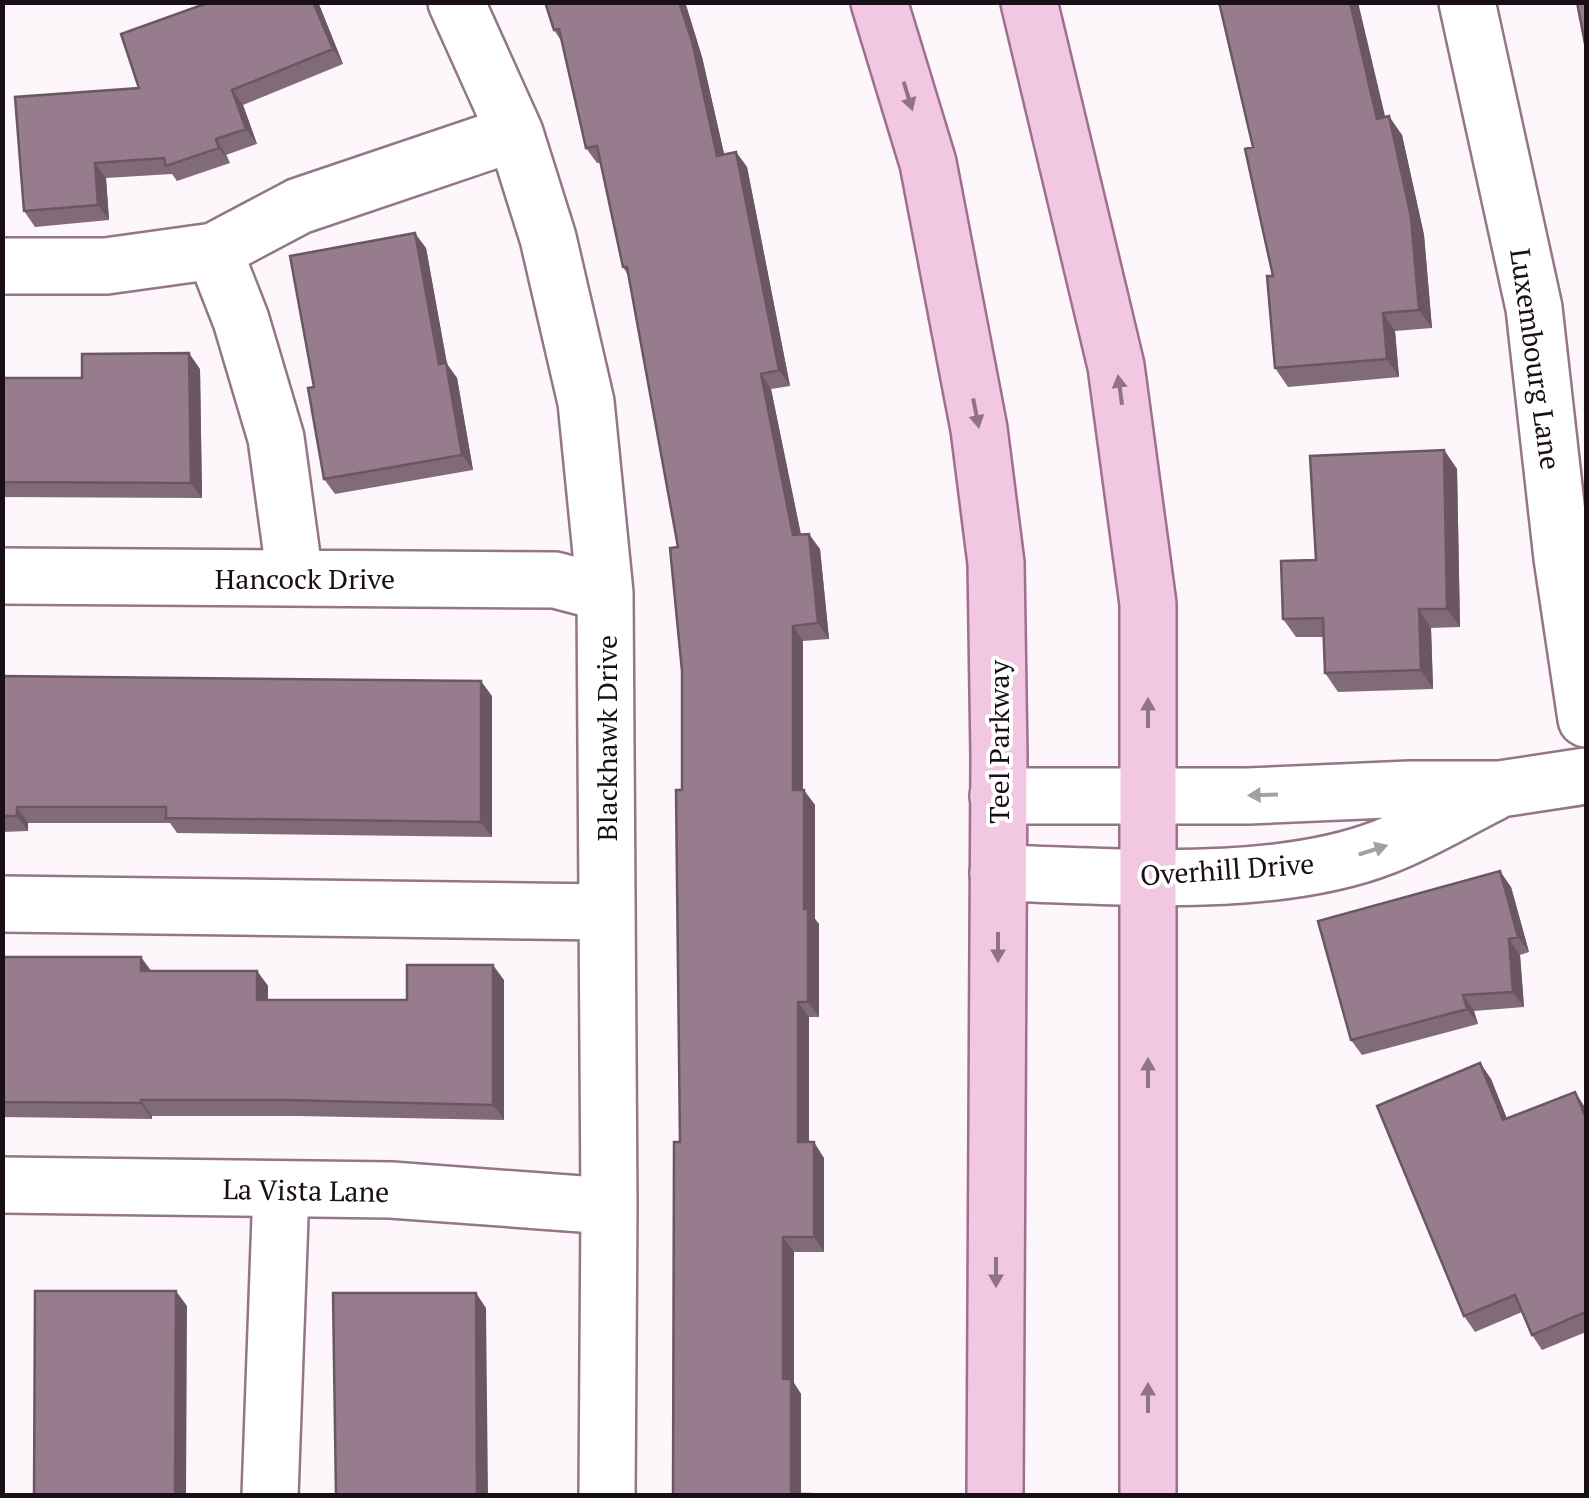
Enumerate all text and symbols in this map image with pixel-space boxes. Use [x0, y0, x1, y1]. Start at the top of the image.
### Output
one-way arrow [901, 81, 916, 112]
street label: Luxembourg Lane [1502, 246, 1570, 472]
one-way arrow [1111, 374, 1127, 405]
one-way arrow [968, 398, 984, 429]
street label: Hancock Drive [215, 560, 395, 597]
street label: Blackhawk Drive [588, 635, 625, 841]
street label: Teel Parkway [980, 659, 1017, 824]
one-way arrow [1140, 697, 1156, 729]
one-way arrow [1247, 787, 1278, 803]
one-way arrow [1358, 842, 1388, 857]
street label: Overhill Drive [1139, 844, 1315, 894]
one-way arrow [990, 931, 1006, 963]
one-way arrow [1140, 1057, 1156, 1088]
street label: La Vista Lane [222, 1170, 390, 1210]
one-way arrow [987, 1256, 1003, 1288]
one-way arrow [1140, 1382, 1156, 1413]

